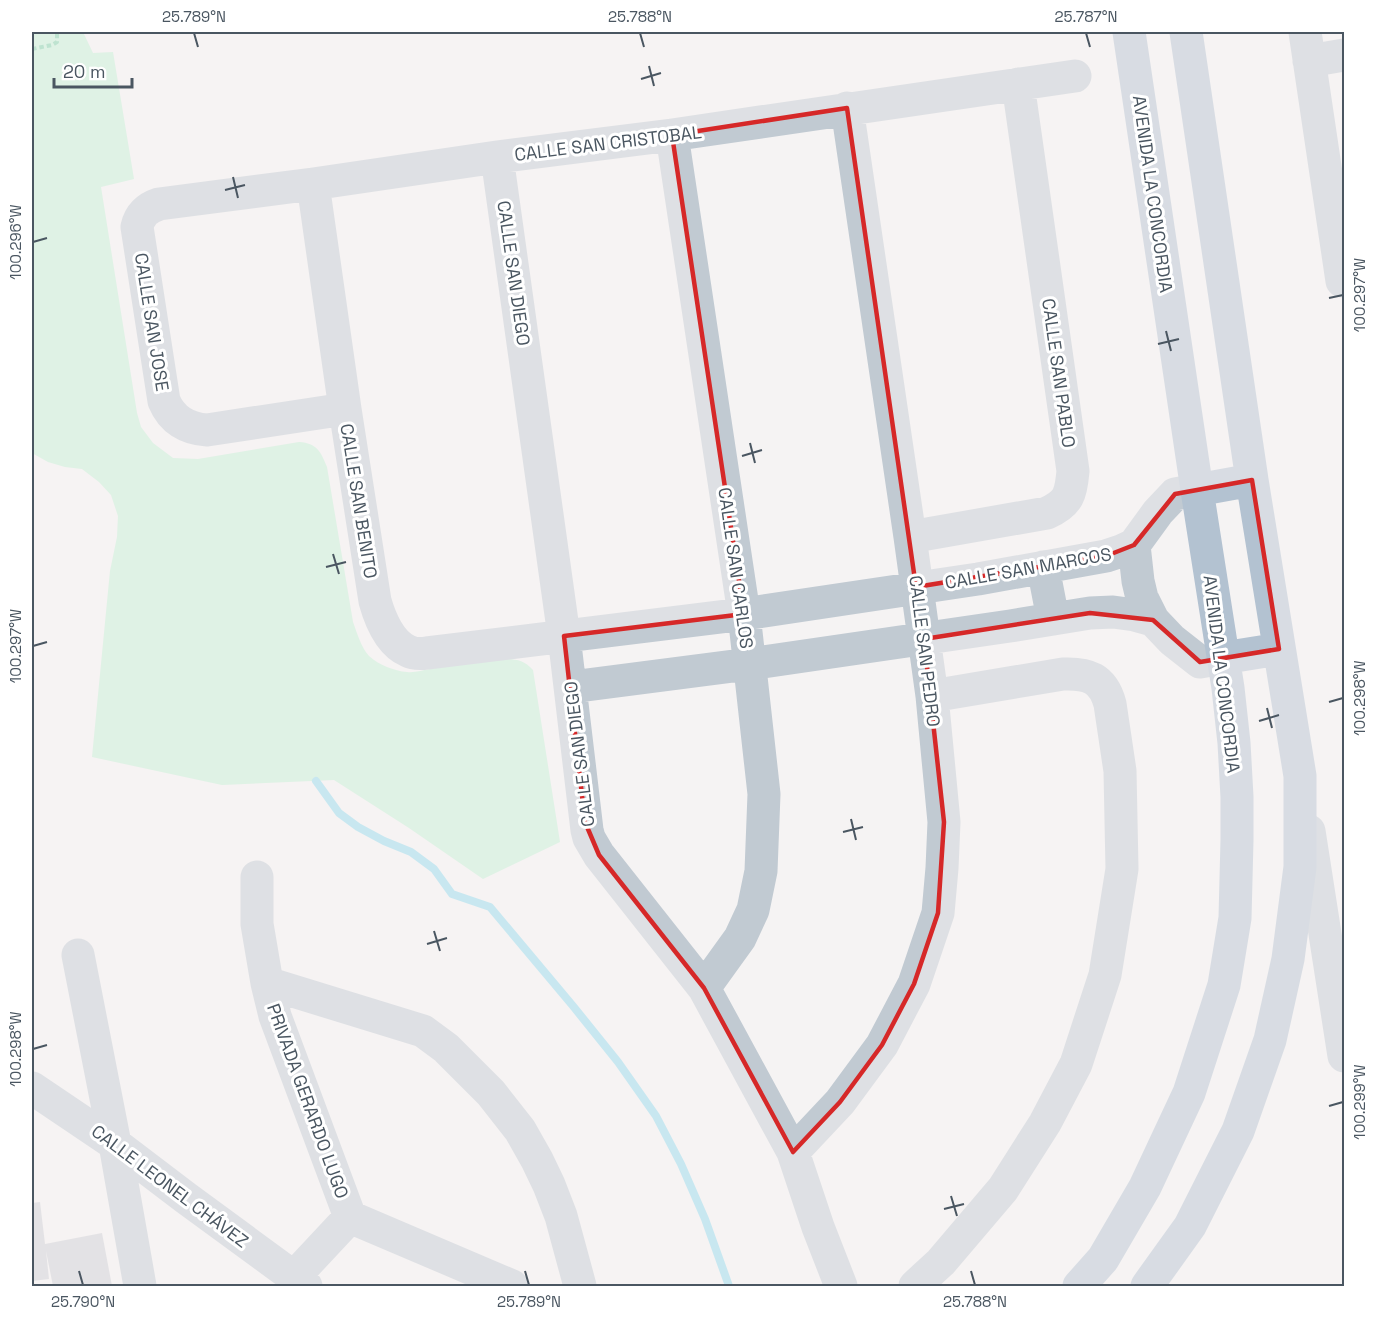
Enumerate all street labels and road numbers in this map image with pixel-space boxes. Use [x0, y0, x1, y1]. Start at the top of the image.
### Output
street label: AVENIDA LA CONCORDIA [1128, 94, 1178, 294]
street label: CALLE SAN CRISTOBAL [513, 120, 703, 166]
street label: CALLE SAN DIEGO [492, 199, 536, 347]
street label: CALLE SAN JOSE [130, 251, 174, 393]
street label: CALLE SAN PABLO [1037, 297, 1081, 449]
street label: CALLE SAN BENITO [335, 422, 383, 580]
street label: CALLE SAN CARLOS [713, 486, 759, 650]
street label: CALLE SAN MARCOS [943, 542, 1113, 594]
street label: CALLE SAN PEDRO [904, 574, 946, 728]
street label: AVENIDA LA CONCORDIA [1198, 574, 1246, 774]
street label: CALLE SAN DIEGO [559, 680, 599, 828]
street label: PRIVADA GERARDO LUGO [262, 1000, 354, 1202]
street label: CALLE LEONEL CHÁVEZ [87, 1119, 253, 1253]

